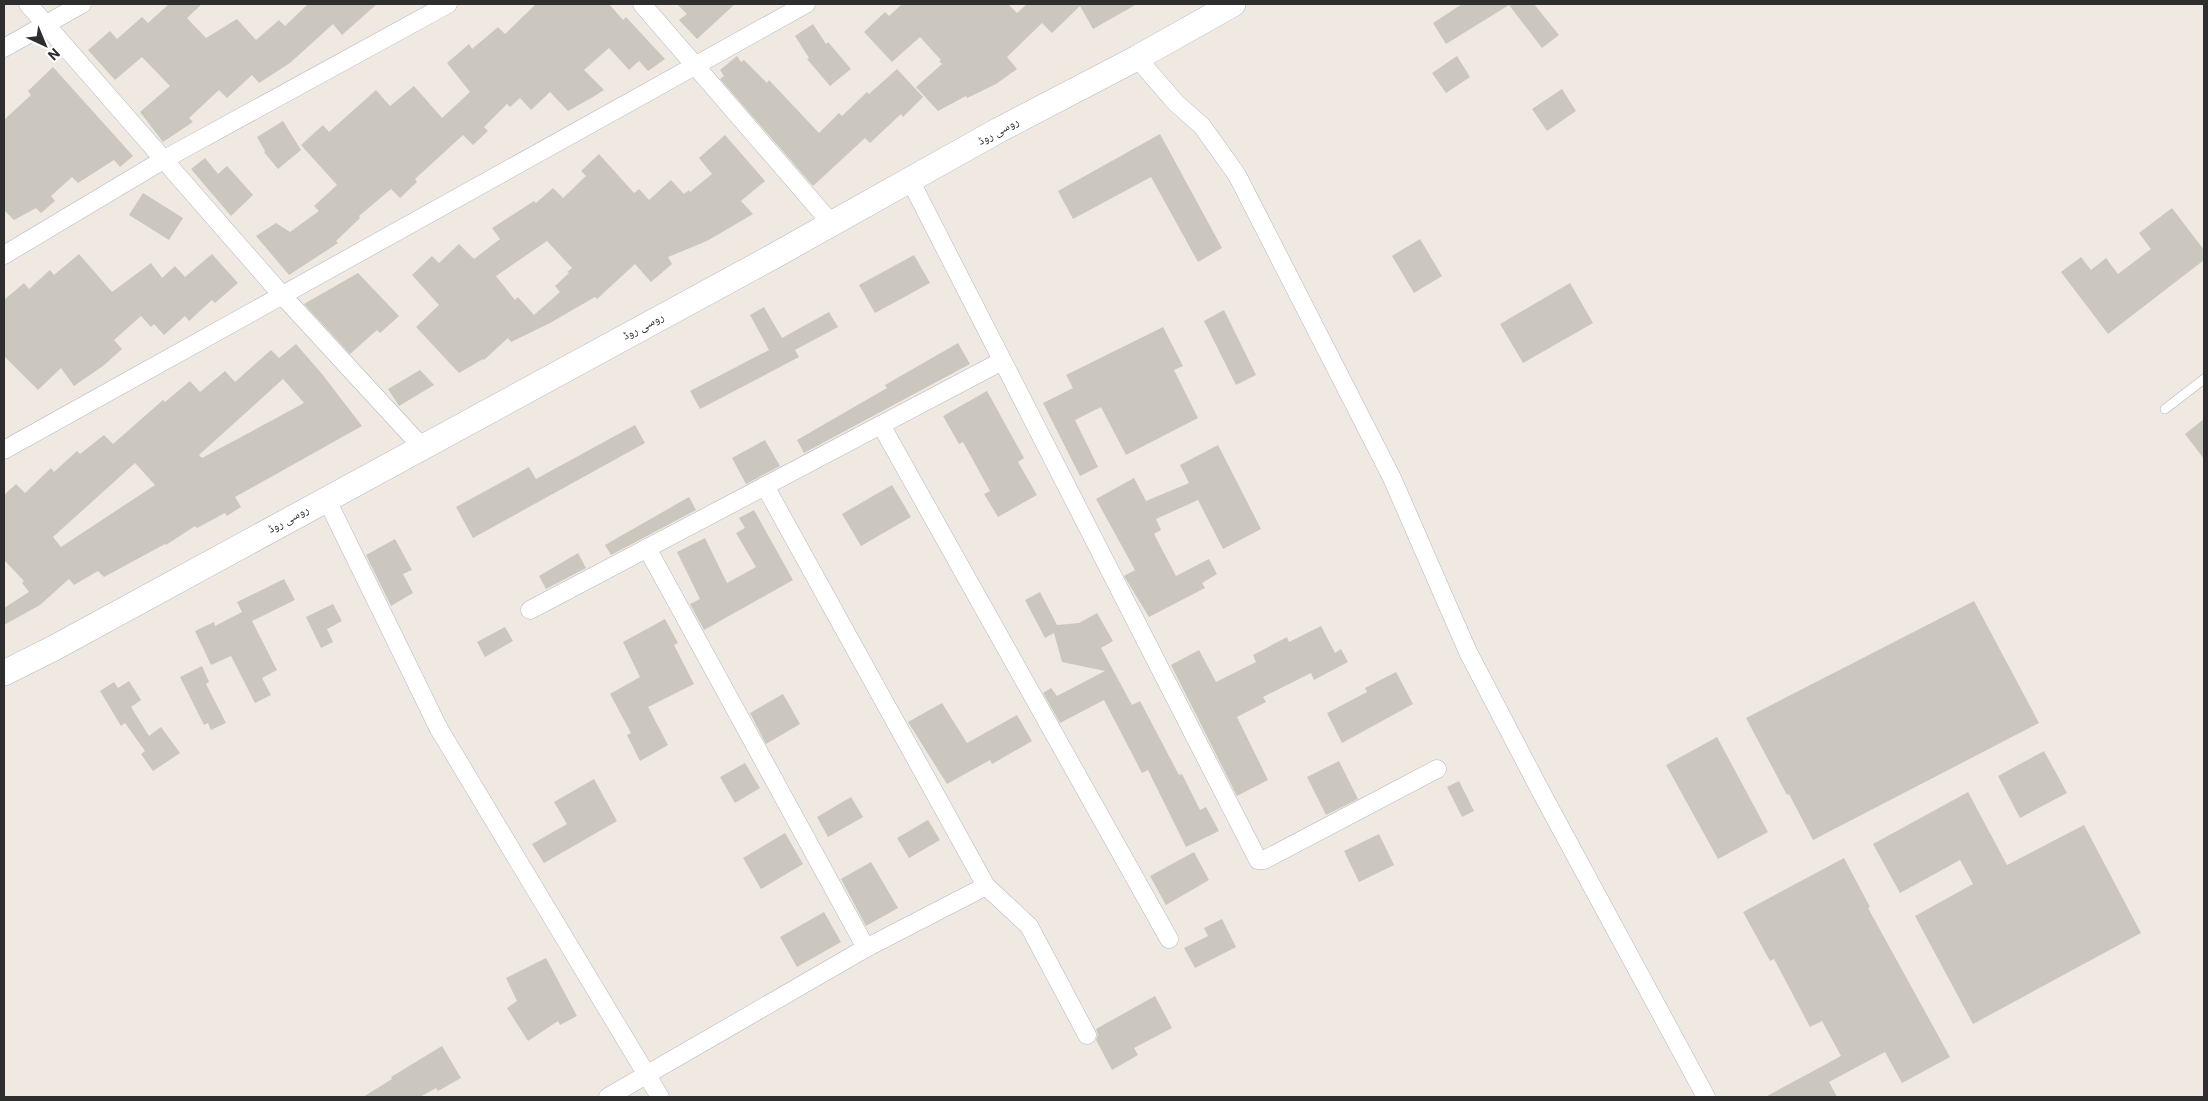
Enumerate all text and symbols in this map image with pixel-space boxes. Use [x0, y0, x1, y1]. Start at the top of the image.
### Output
north arrow [20, 20, 70, 70]
text: N [45, 45, 63, 64]
street label: روسی روڈ [975, 114, 1021, 148]
street label: روسی روڈ [620, 309, 666, 343]
street label: روسی روڈ [265, 502, 311, 536]

